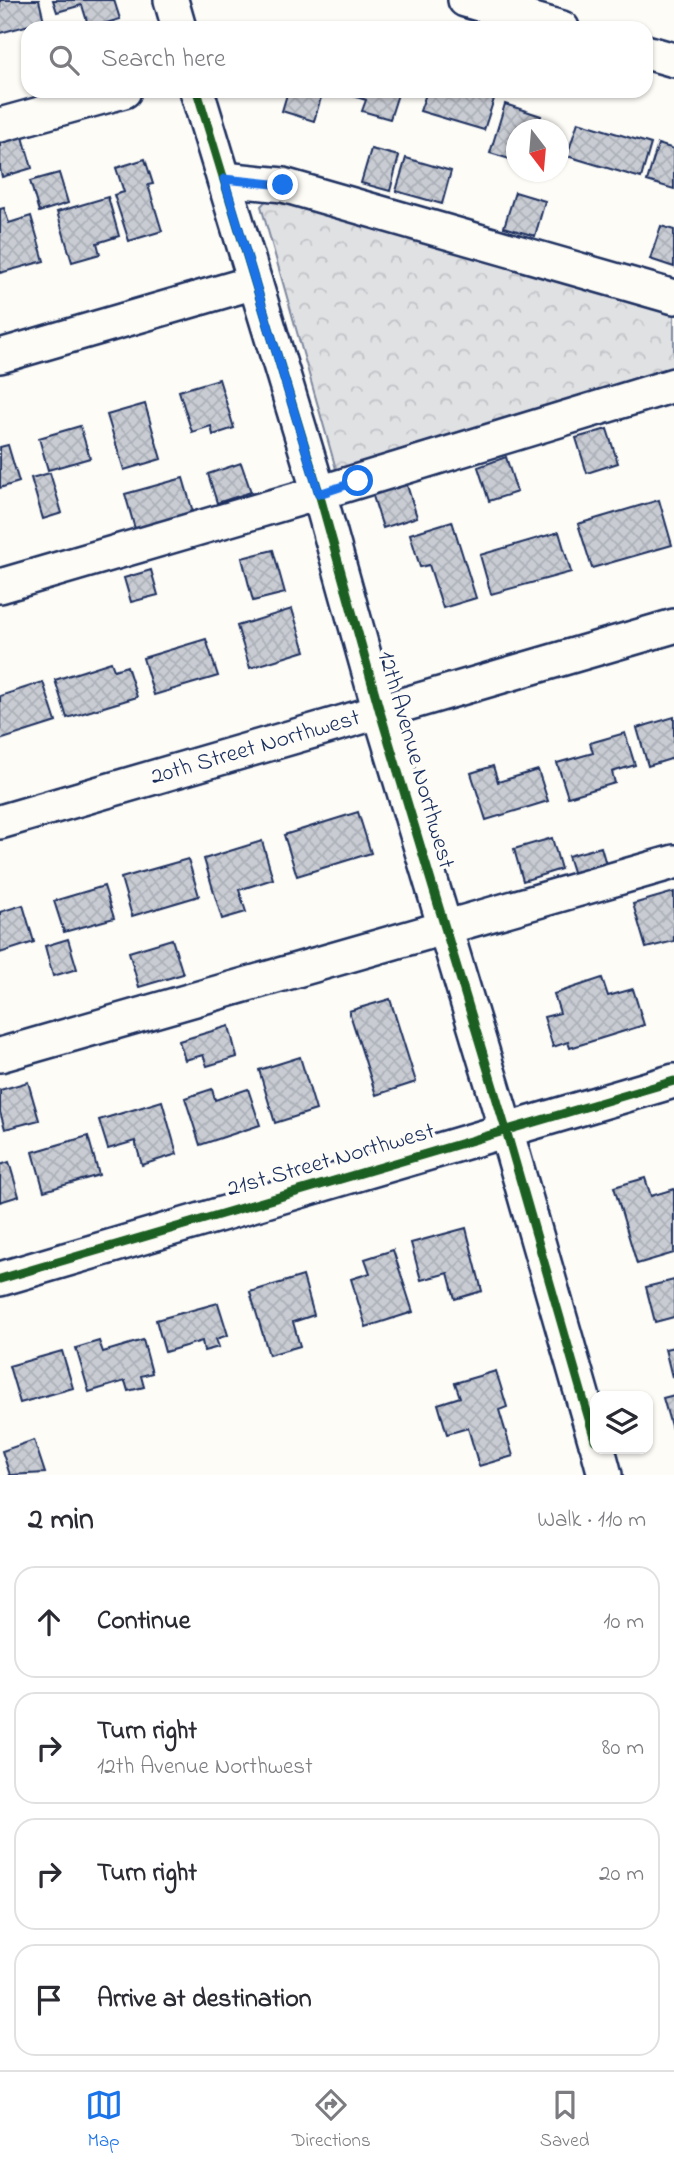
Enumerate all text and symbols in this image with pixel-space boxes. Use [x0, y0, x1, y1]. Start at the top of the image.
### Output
search box [21, 21, 653, 98]
icon: search [45, 41, 83, 79]
text: Search here [101, 41, 226, 79]
north arrow [506, 119, 569, 182]
route end [267, 169, 298, 200]
route start [342, 465, 373, 496]
street label: 12th Avenue Northwest [367, 647, 463, 873]
street label: 20th Street Northwest [146, 701, 364, 795]
street label: 21st Street Northwest [223, 1115, 439, 1207]
map controls [590, 1391, 653, 1454]
button: layers [590, 1391, 653, 1454]
text: 2 min [28, 1499, 94, 1543]
text: Walk · 110 m [537, 1504, 646, 1537]
icon: ahead [30, 1603, 68, 1641]
text: Continue [97, 1603, 190, 1641]
text: 10 m [603, 1606, 644, 1639]
text: Turn right [97, 1713, 197, 1751]
icon: right [30, 1729, 68, 1767]
text: 80 m [602, 1732, 644, 1765]
text: 12th Avenue Northwest [97, 1751, 313, 1784]
icon: right [30, 1855, 68, 1893]
text: Turn right [97, 1855, 197, 1893]
text: 20 m [599, 1858, 644, 1891]
icon: arrive [30, 1981, 68, 2019]
text: Arrive at destination [97, 1981, 312, 2019]
tab: Map [85, 2086, 123, 2155]
tab: Directions [292, 2086, 371, 2155]
tab: Saved [540, 2086, 589, 2155]

